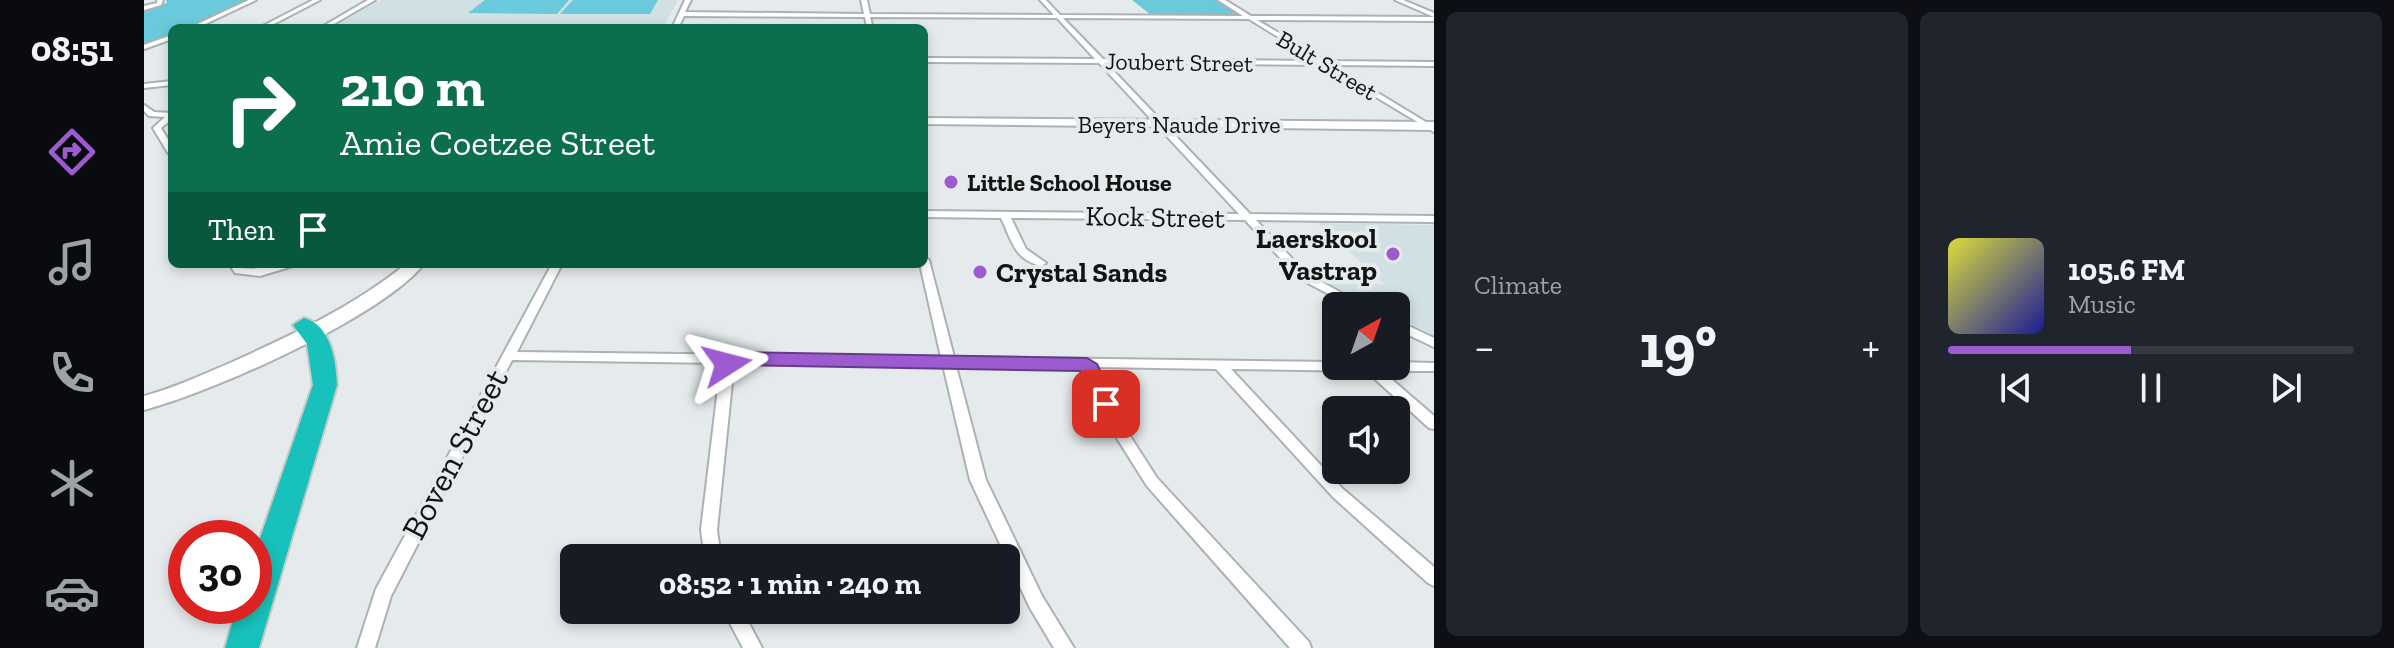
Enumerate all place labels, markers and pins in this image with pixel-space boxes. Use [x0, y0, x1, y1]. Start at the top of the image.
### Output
place label: Little School House [967, 168, 1172, 197]
marker: Little School House [942, 173, 960, 191]
place label: Laerskool Vastrap [1256, 222, 1377, 287]
marker: Laerskool Vastrap [1384, 245, 1402, 263]
place label: Crystal Sands [996, 256, 1168, 289]
marker: Crystal Sands [971, 263, 989, 281]
pin [1072, 370, 1140, 438]

